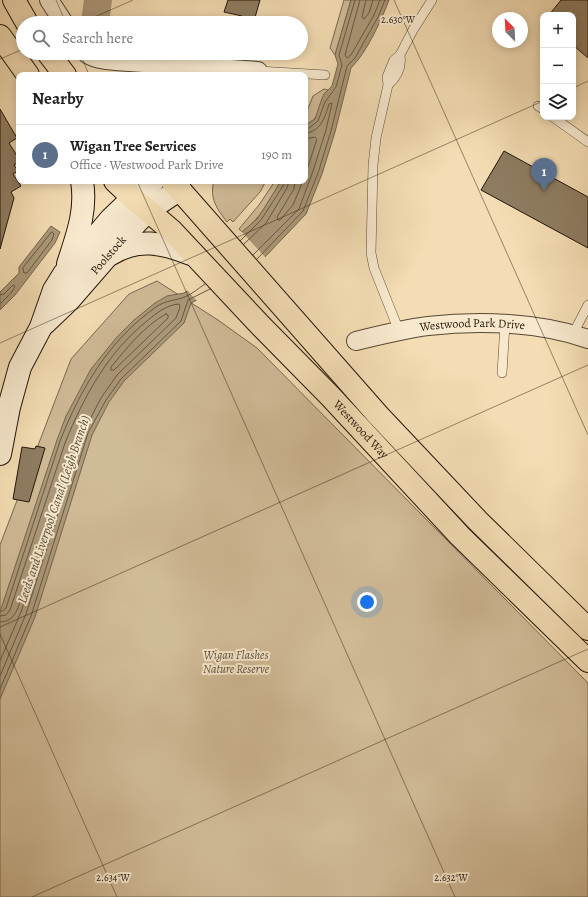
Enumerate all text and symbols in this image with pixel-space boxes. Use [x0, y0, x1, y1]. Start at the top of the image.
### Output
north arrow [492, 12, 528, 48]
map controls [540, 12, 576, 120]
button: + [540, 12, 576, 48]
text: 2.630°W [381, 13, 416, 26]
search box [16, 16, 308, 60]
icon: search [30, 27, 52, 49]
text: Search here [62, 28, 133, 48]
button: − [540, 48, 576, 84]
button: layers [540, 84, 576, 120]
text: Nearby [32, 87, 83, 110]
text: Wigan Tree Services [70, 136, 196, 156]
text: 1 [43, 146, 47, 163]
text: 190 m [261, 146, 292, 163]
text: Office · Westwood Park Drive [70, 156, 224, 173]
pin: 1 [531, 158, 557, 191]
street label: Poolstock [87, 232, 130, 278]
street label: Westwood Park Drive [418, 315, 526, 335]
street label: Westwood Way [329, 396, 393, 463]
water label: Leeds and Liverpool Canal (Leigh Branch) [13, 413, 94, 606]
your location [357, 592, 377, 612]
park label: Wigan Flashes Nature Reserve [203, 647, 270, 677]
text: 2.634°W [96, 871, 130, 884]
text: 2.632°W [434, 871, 469, 884]

